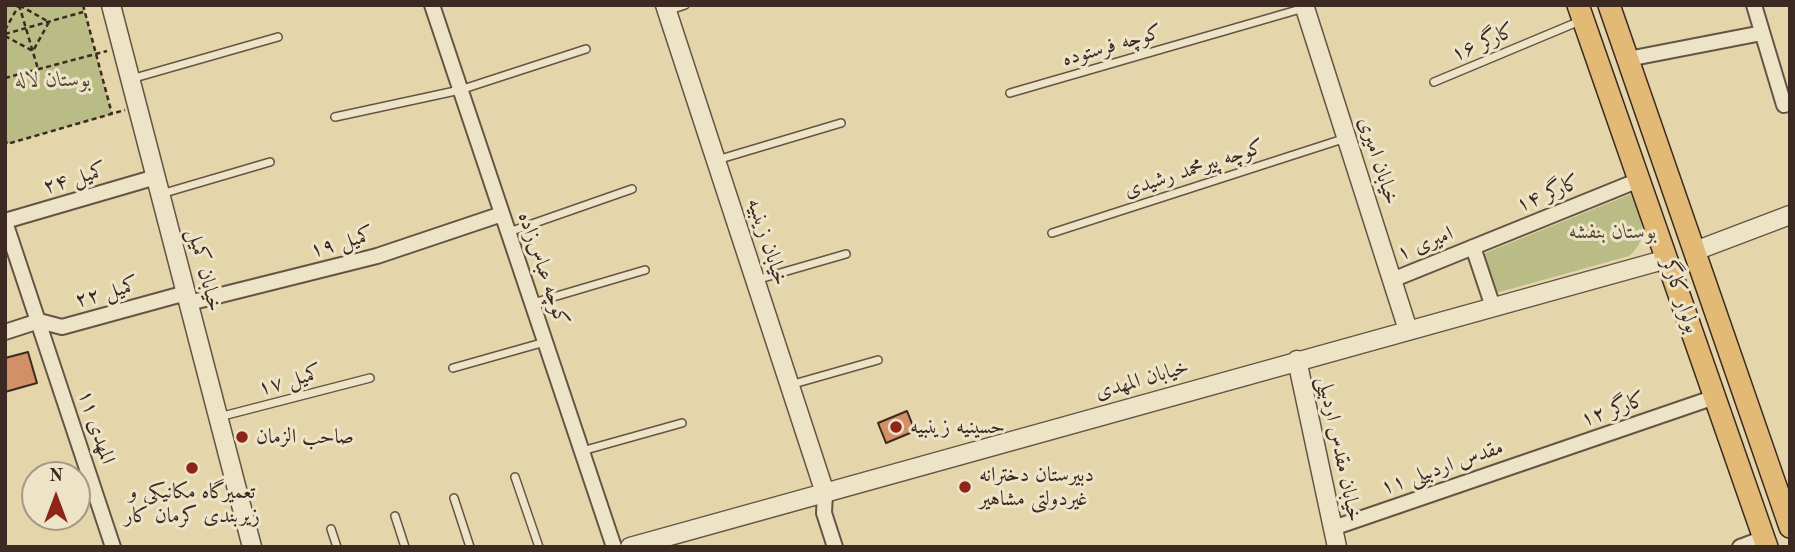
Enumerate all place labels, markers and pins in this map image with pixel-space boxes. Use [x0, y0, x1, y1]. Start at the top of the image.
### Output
place label: حسینیه زینبیه [910, 414, 1005, 440]
marker: حسینیه زینبیه [888, 419, 904, 435]
place label: صاحب الزمان [256, 424, 354, 450]
marker: صاحب الزمان [234, 429, 250, 445]
marker: تعمیرگاه مکانیکی و زیربندی کرمان کار [184, 460, 200, 476]
place label: دبیرستان دخترانه غیردولتی مشاهیر [979, 462, 1094, 512]
place label: تعمیرگاه مکانیکی و زیربندی کرمان کار [124, 479, 260, 529]
marker: دبیرستان دخترانه غیردولتی مشاهیر [957, 479, 973, 495]

